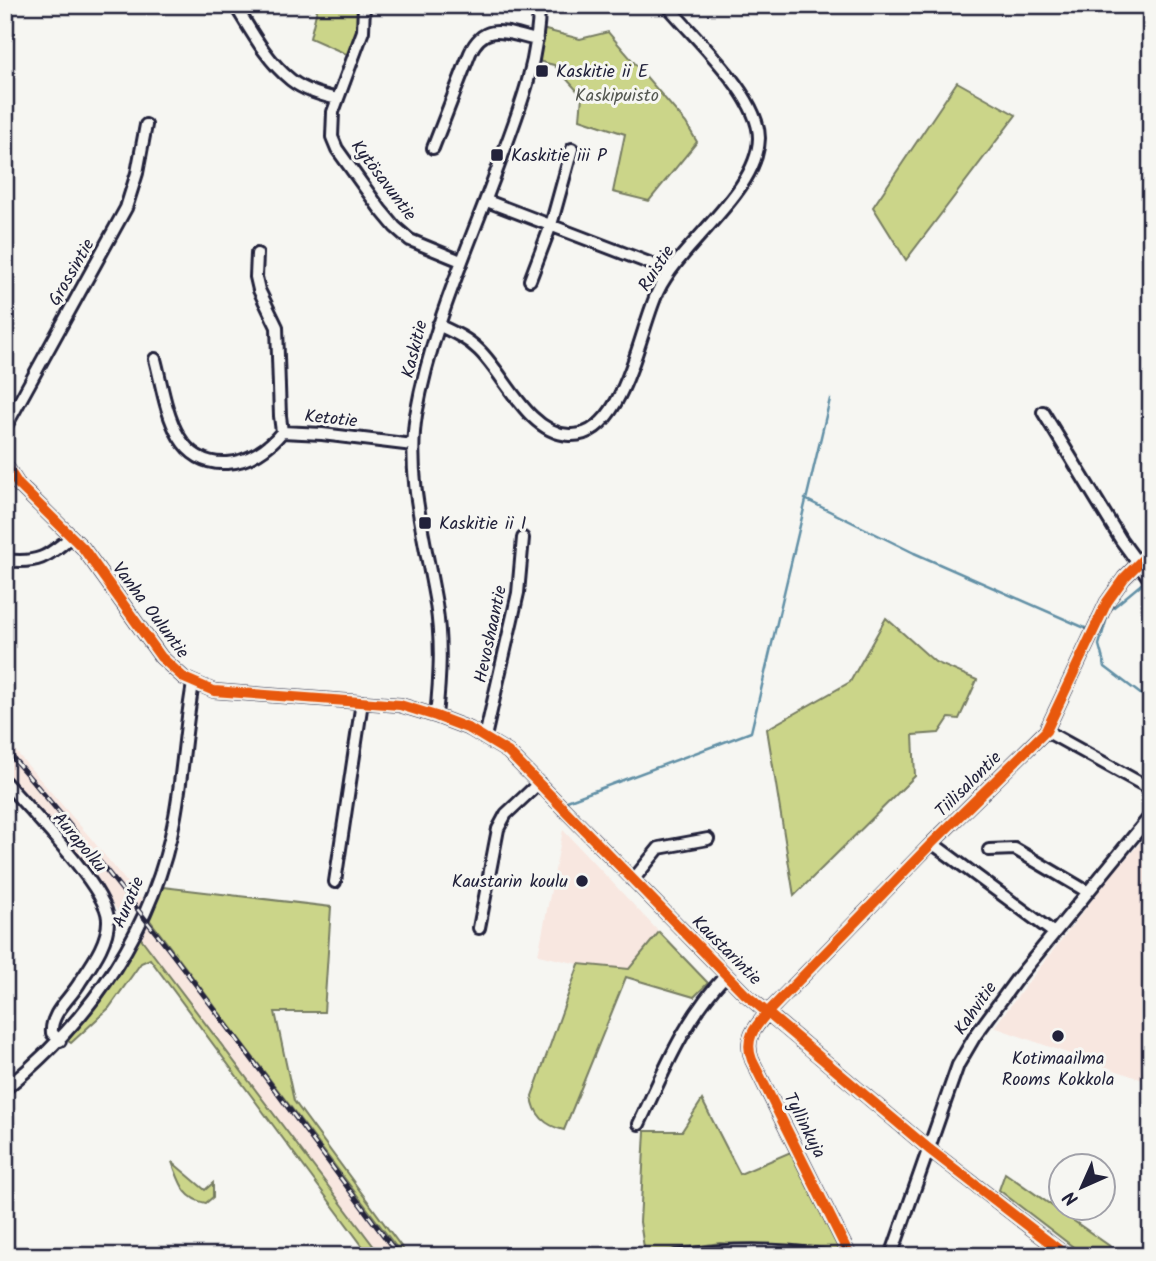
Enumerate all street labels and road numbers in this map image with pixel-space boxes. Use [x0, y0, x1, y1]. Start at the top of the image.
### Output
street label: Kytösavuntie [342, 134, 423, 228]
street label: Grossintie [41, 234, 103, 312]
street label: Ruistie [631, 240, 683, 298]
street label: Kaskitie [394, 317, 437, 381]
street label: Ketotie [303, 402, 359, 437]
street label: Vanha Ouluntie [104, 556, 196, 665]
street label: Hevoshaantie [467, 583, 516, 686]
street label: Tiilisalontie [929, 745, 1009, 825]
street label: Aurapolku [45, 806, 113, 880]
street label: Auratie [106, 872, 153, 933]
street label: Kaustarintie [684, 909, 768, 993]
street label: Kahvitie [947, 976, 1005, 1042]
street label: Tyllinkuja [775, 1088, 833, 1164]

